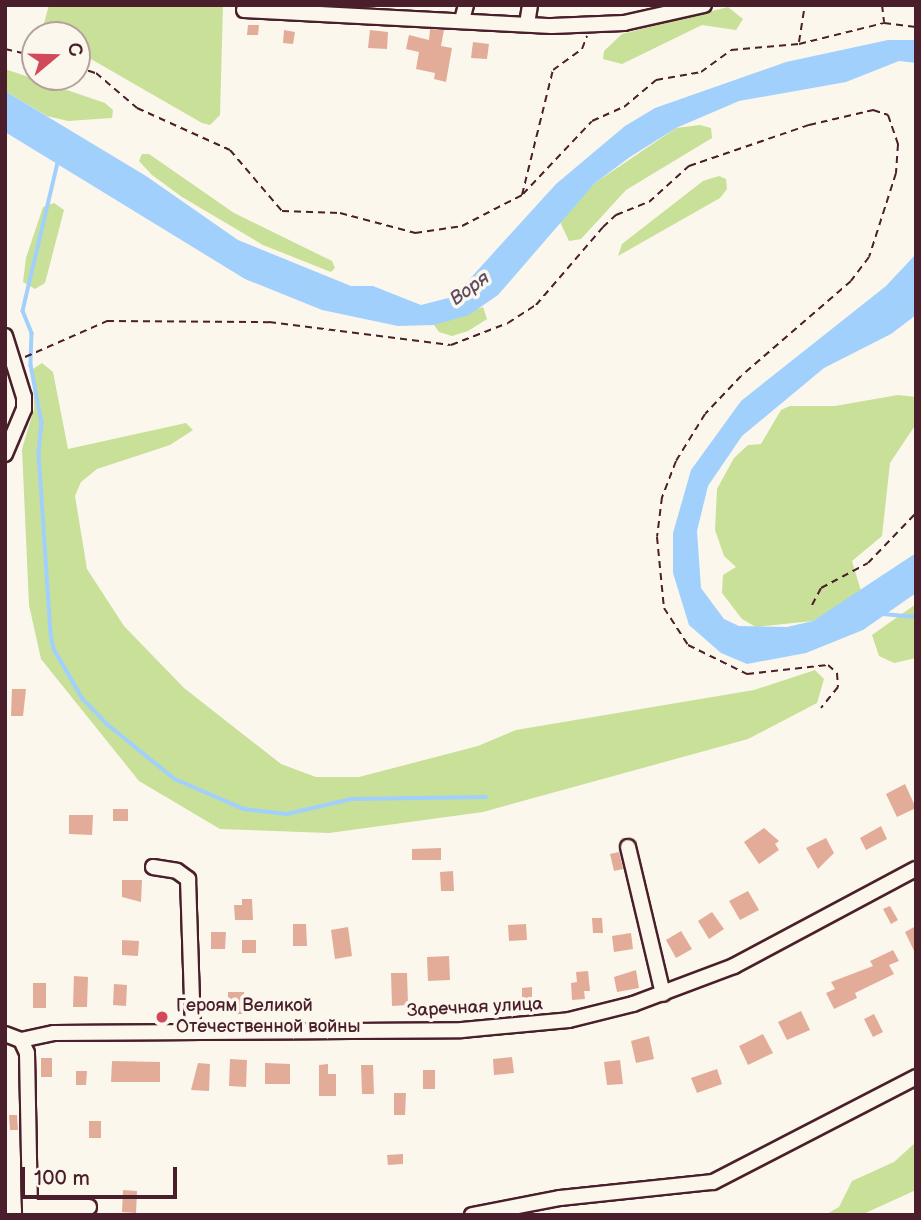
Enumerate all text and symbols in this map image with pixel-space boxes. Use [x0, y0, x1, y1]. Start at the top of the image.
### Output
north arrow [21, 21, 91, 91]
text: С [61, 40, 87, 60]
water label: Воря [446, 267, 494, 311]
street label: Заречная улица [406, 994, 544, 1022]
place label: Героям Великой Отечественной войны [176, 996, 360, 1038]
marker: Героям Великой Отечественной войны [154, 1009, 170, 1025]
scale bar [24, 1154, 180, 1198]
text: 100 m [34, 1166, 90, 1191]

